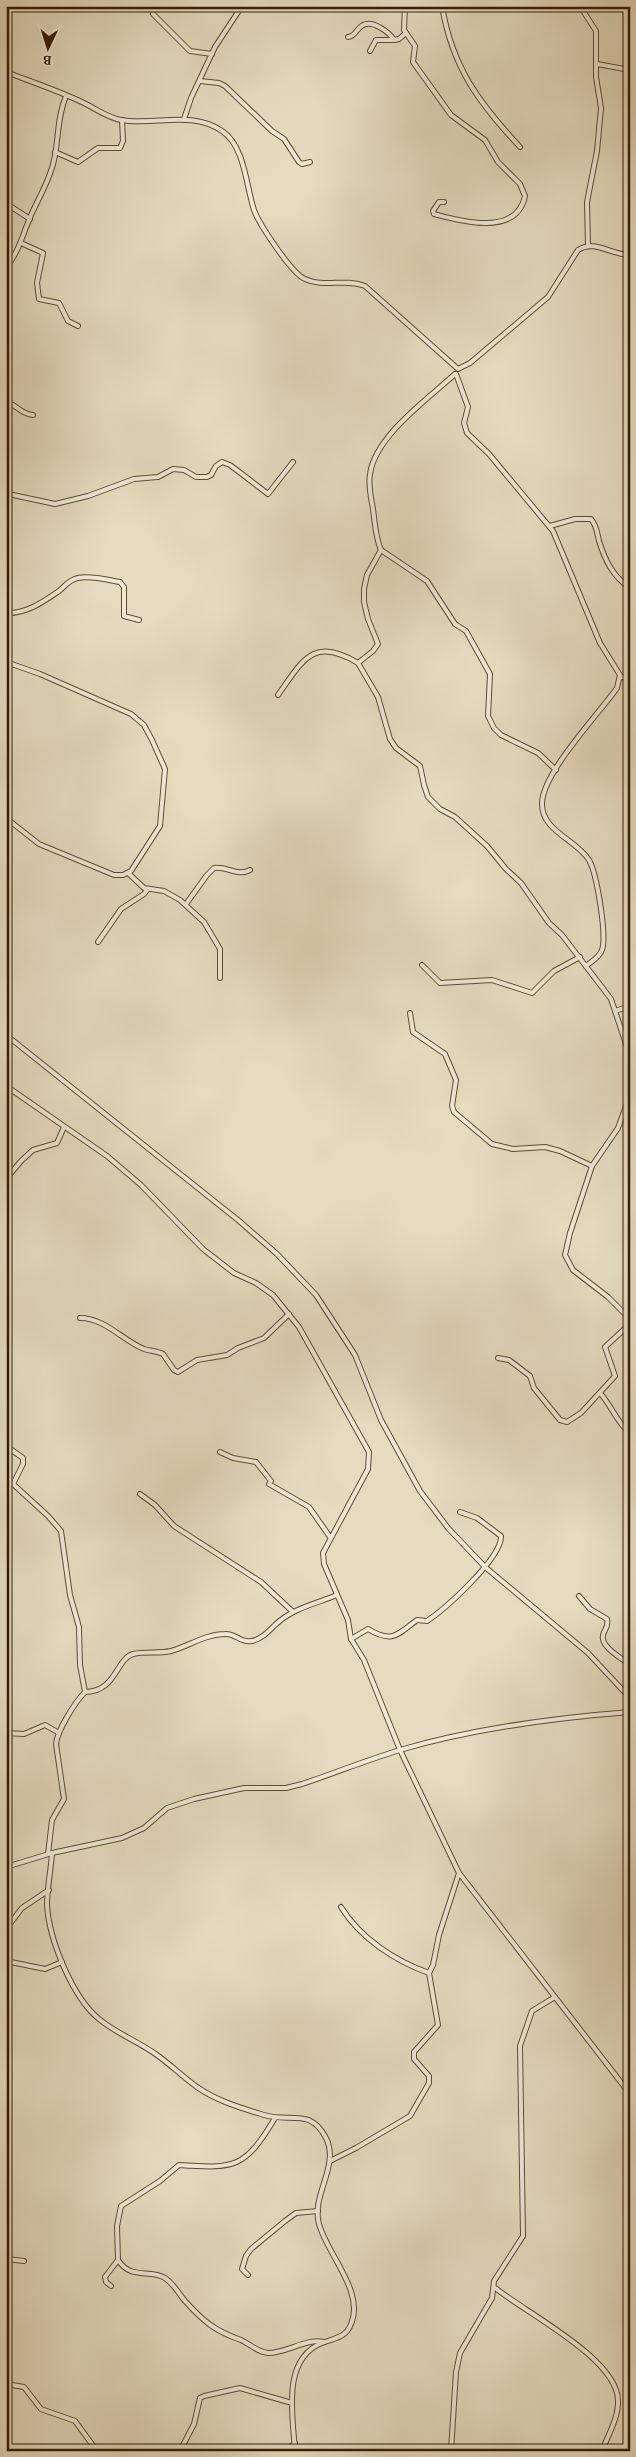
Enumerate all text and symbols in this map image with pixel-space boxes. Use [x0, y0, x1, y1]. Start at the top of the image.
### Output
north arrow [22, 22, 72, 72]
text: B [42, 51, 52, 71]

